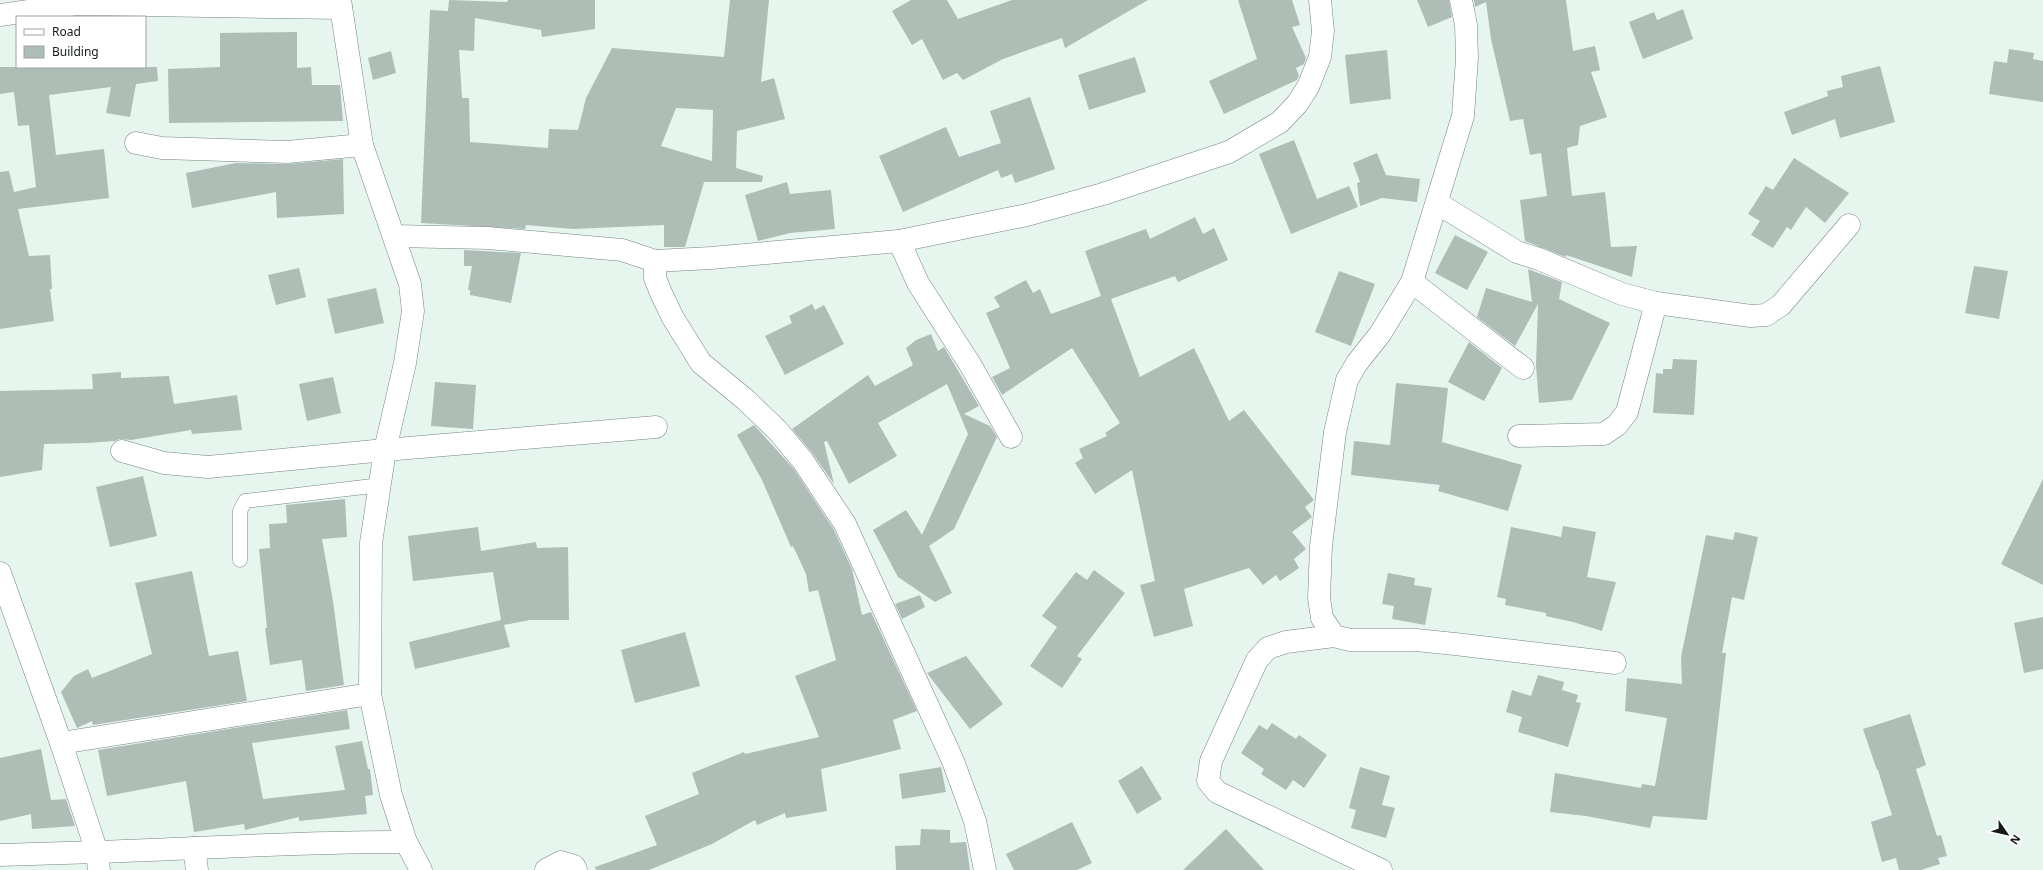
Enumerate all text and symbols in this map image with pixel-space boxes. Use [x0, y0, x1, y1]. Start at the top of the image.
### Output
legend [16, 16, 146, 68]
text: Road [52, 23, 81, 40]
text: Building [52, 43, 99, 60]
north arrow [1987, 814, 2027, 854]
text: N [2007, 832, 2024, 848]

